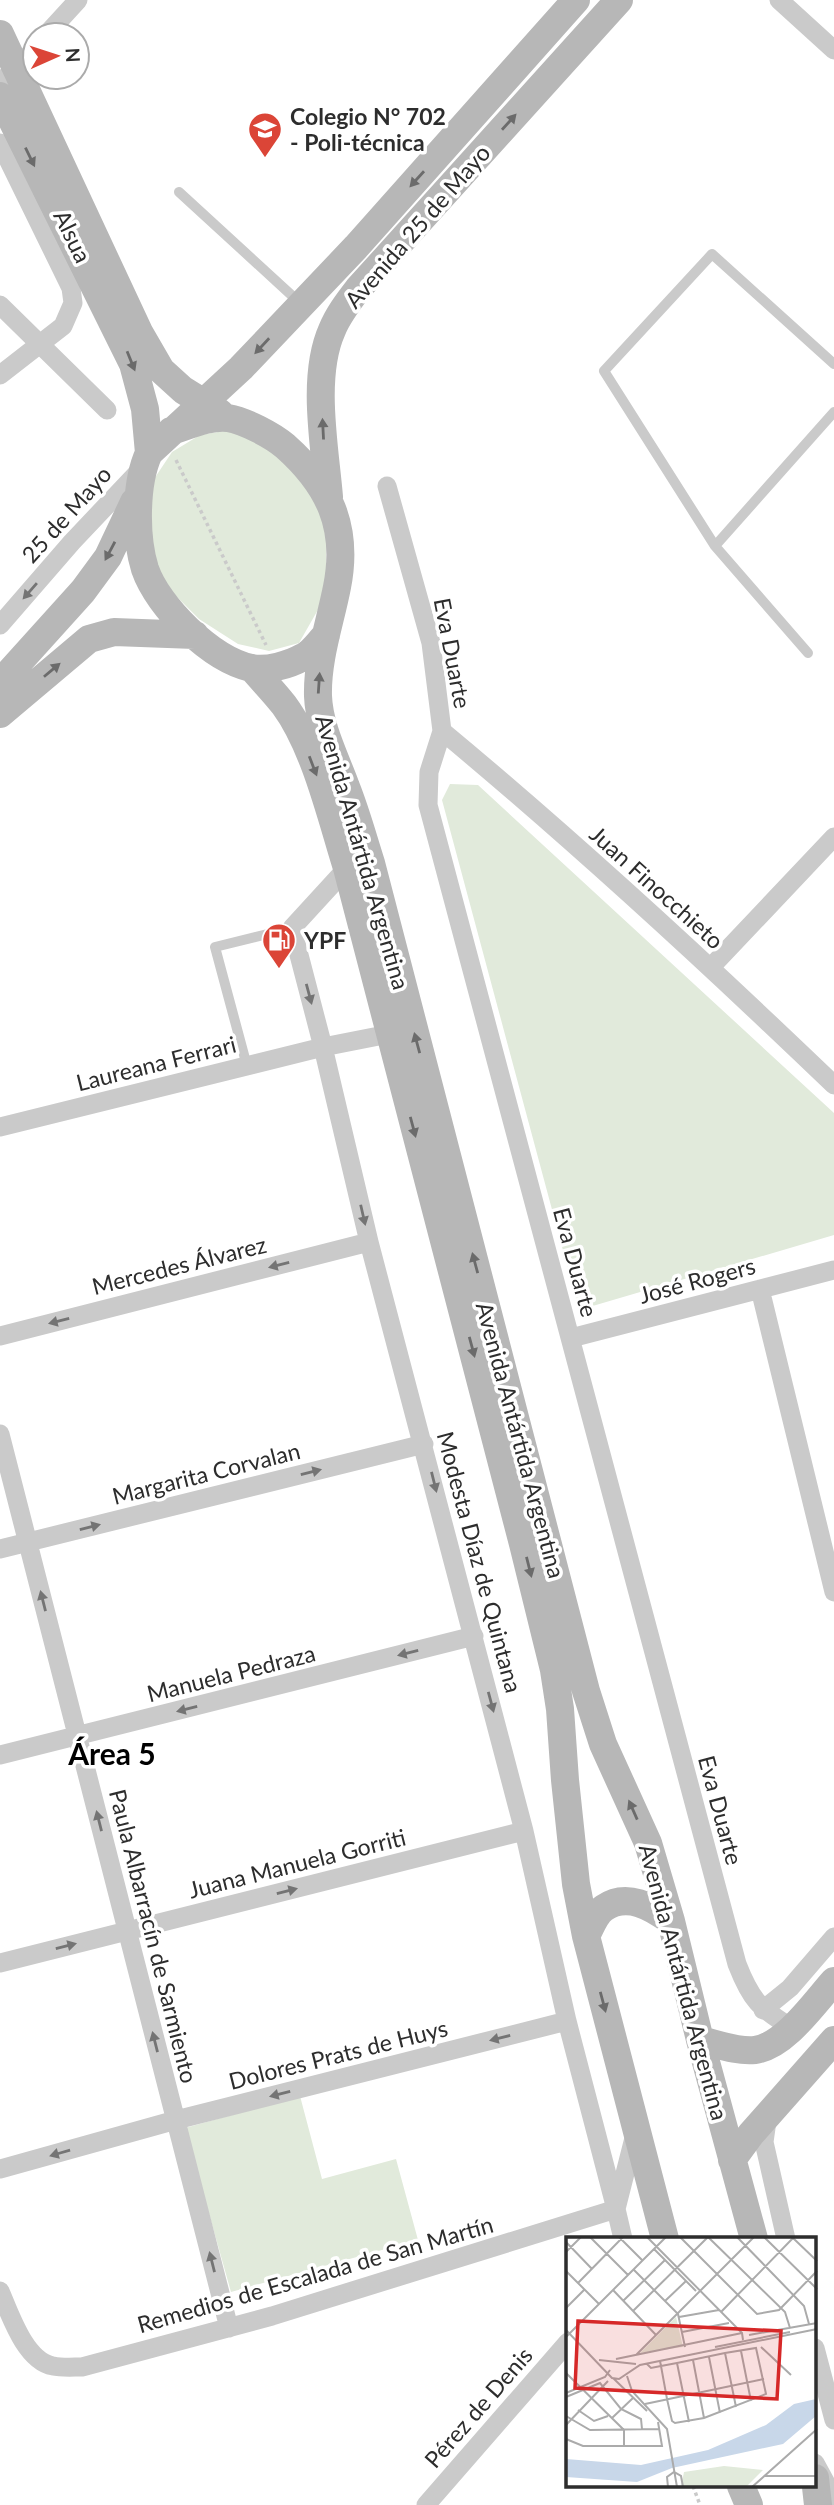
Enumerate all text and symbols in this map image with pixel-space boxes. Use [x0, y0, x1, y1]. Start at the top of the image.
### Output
north arrow [21, 21, 91, 91]
text: N [62, 47, 85, 63]
place label: Colegio N° 702 - Poli-técnica [290, 102, 446, 156]
school or university icon: Colegio N° 702 - Poli-técnica [246, 110, 284, 159]
one-way arrow [501, 113, 517, 131]
street label: Avenida 25 de Mayo [338, 139, 496, 313]
one-way arrow [25, 147, 36, 167]
one-way arrow [409, 170, 425, 188]
street label: Alsua [48, 205, 98, 267]
one-way arrow [255, 337, 271, 354]
one-way arrow [125, 351, 136, 372]
one-way arrow [318, 418, 329, 440]
street label: 25 de Mayo [15, 460, 117, 568]
one-way arrow [105, 541, 116, 561]
one-way arrow [23, 582, 38, 599]
street label: Eva Duarte [429, 595, 477, 711]
one-way arrow [43, 662, 61, 677]
one-way arrow [314, 672, 325, 694]
street label: Avenida Antártida Argentina [310, 711, 416, 993]
one-way arrow [308, 756, 319, 777]
street label: Juan Finocchieto [584, 820, 730, 954]
fuel station icon: YPF [260, 921, 298, 970]
place label: YPF [303, 926, 346, 954]
one-way arrow [304, 983, 315, 1005]
street label: Laureana Ferrari [73, 1030, 239, 1096]
one-way arrow [412, 1032, 422, 1053]
one-way arrow [409, 1116, 419, 1137]
one-way arrow [358, 1204, 369, 1226]
street label: Eva Duarte [548, 1204, 604, 1320]
street label: Mercedes Álvarez [89, 1230, 269, 1300]
street label: José Rogers [636, 1251, 758, 1309]
one-way arrow [469, 1252, 480, 1274]
one-way arrow [268, 1260, 290, 1271]
street label: Avenida Antártida Argentina [471, 1299, 571, 1581]
one-way arrow [48, 1316, 70, 1327]
one-way arrow [467, 1336, 477, 1357]
street label: Modesta Díaz de Quintana [432, 1428, 528, 1696]
street label: Margarita Corvalan [109, 1436, 303, 1510]
one-way arrow [300, 1466, 322, 1477]
one-way arrow [429, 1471, 440, 1493]
one-way arrow [79, 1521, 101, 1532]
one-way arrow [524, 1556, 535, 1578]
one-way arrow [37, 1590, 48, 1612]
street label: Manuela Pedraza [144, 1639, 318, 1707]
one-way arrow [397, 1648, 419, 1659]
one-way arrow [486, 1692, 497, 1714]
one-way arrow [176, 1704, 198, 1715]
district label: Área 5 [67, 1735, 156, 1771]
street label: Eva Duarte [693, 1752, 749, 1868]
street label: Paula Albarracín de Sarmiento [104, 1786, 204, 2086]
one-way arrow [628, 1800, 639, 1820]
one-way arrow [93, 1810, 104, 1832]
street label: Juana Manuela Gorriti [185, 1822, 409, 1904]
street label: Avenida Antártida Argentina [634, 1841, 734, 2123]
one-way arrow [276, 1885, 298, 1896]
one-way arrow [55, 1940, 77, 1951]
one-way arrow [598, 1991, 609, 2013]
street label: Dolores Prats de Huys [226, 2013, 450, 2095]
one-way arrow [149, 2030, 160, 2052]
one-way arrow [489, 2033, 511, 2044]
one-way arrow [269, 2089, 291, 2100]
one-way arrow [49, 2148, 70, 2158]
street label: Remedios de Escalada de San Martín [134, 2210, 496, 2338]
inset map [566, 2237, 816, 2488]
one-way arrow [206, 2251, 217, 2273]
street label: Pérez de Denis [418, 2341, 538, 2473]

